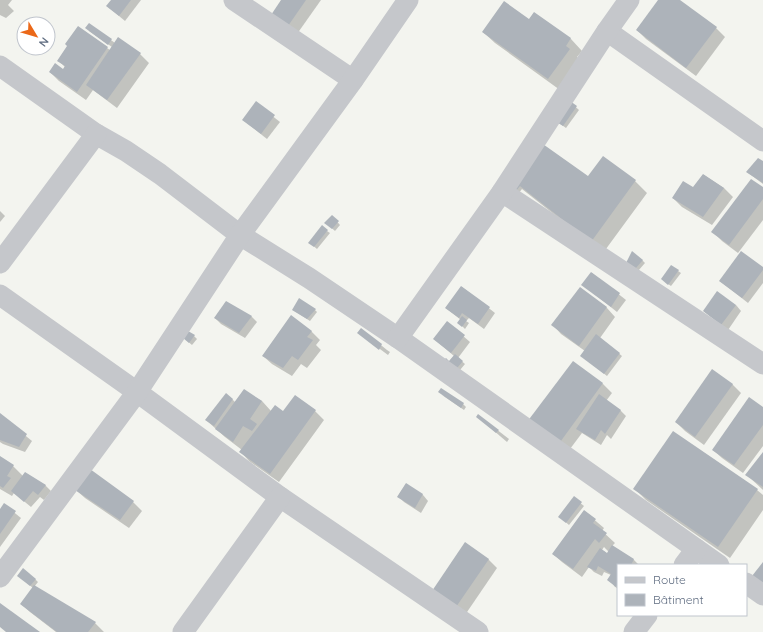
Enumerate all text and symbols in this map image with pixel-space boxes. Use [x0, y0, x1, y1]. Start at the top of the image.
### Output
north arrow [16, 16, 56, 56]
text: N [36, 35, 52, 50]
legend [617, 564, 747, 616]
text: Route [653, 572, 686, 587]
text: Bâtiment [653, 592, 703, 607]

